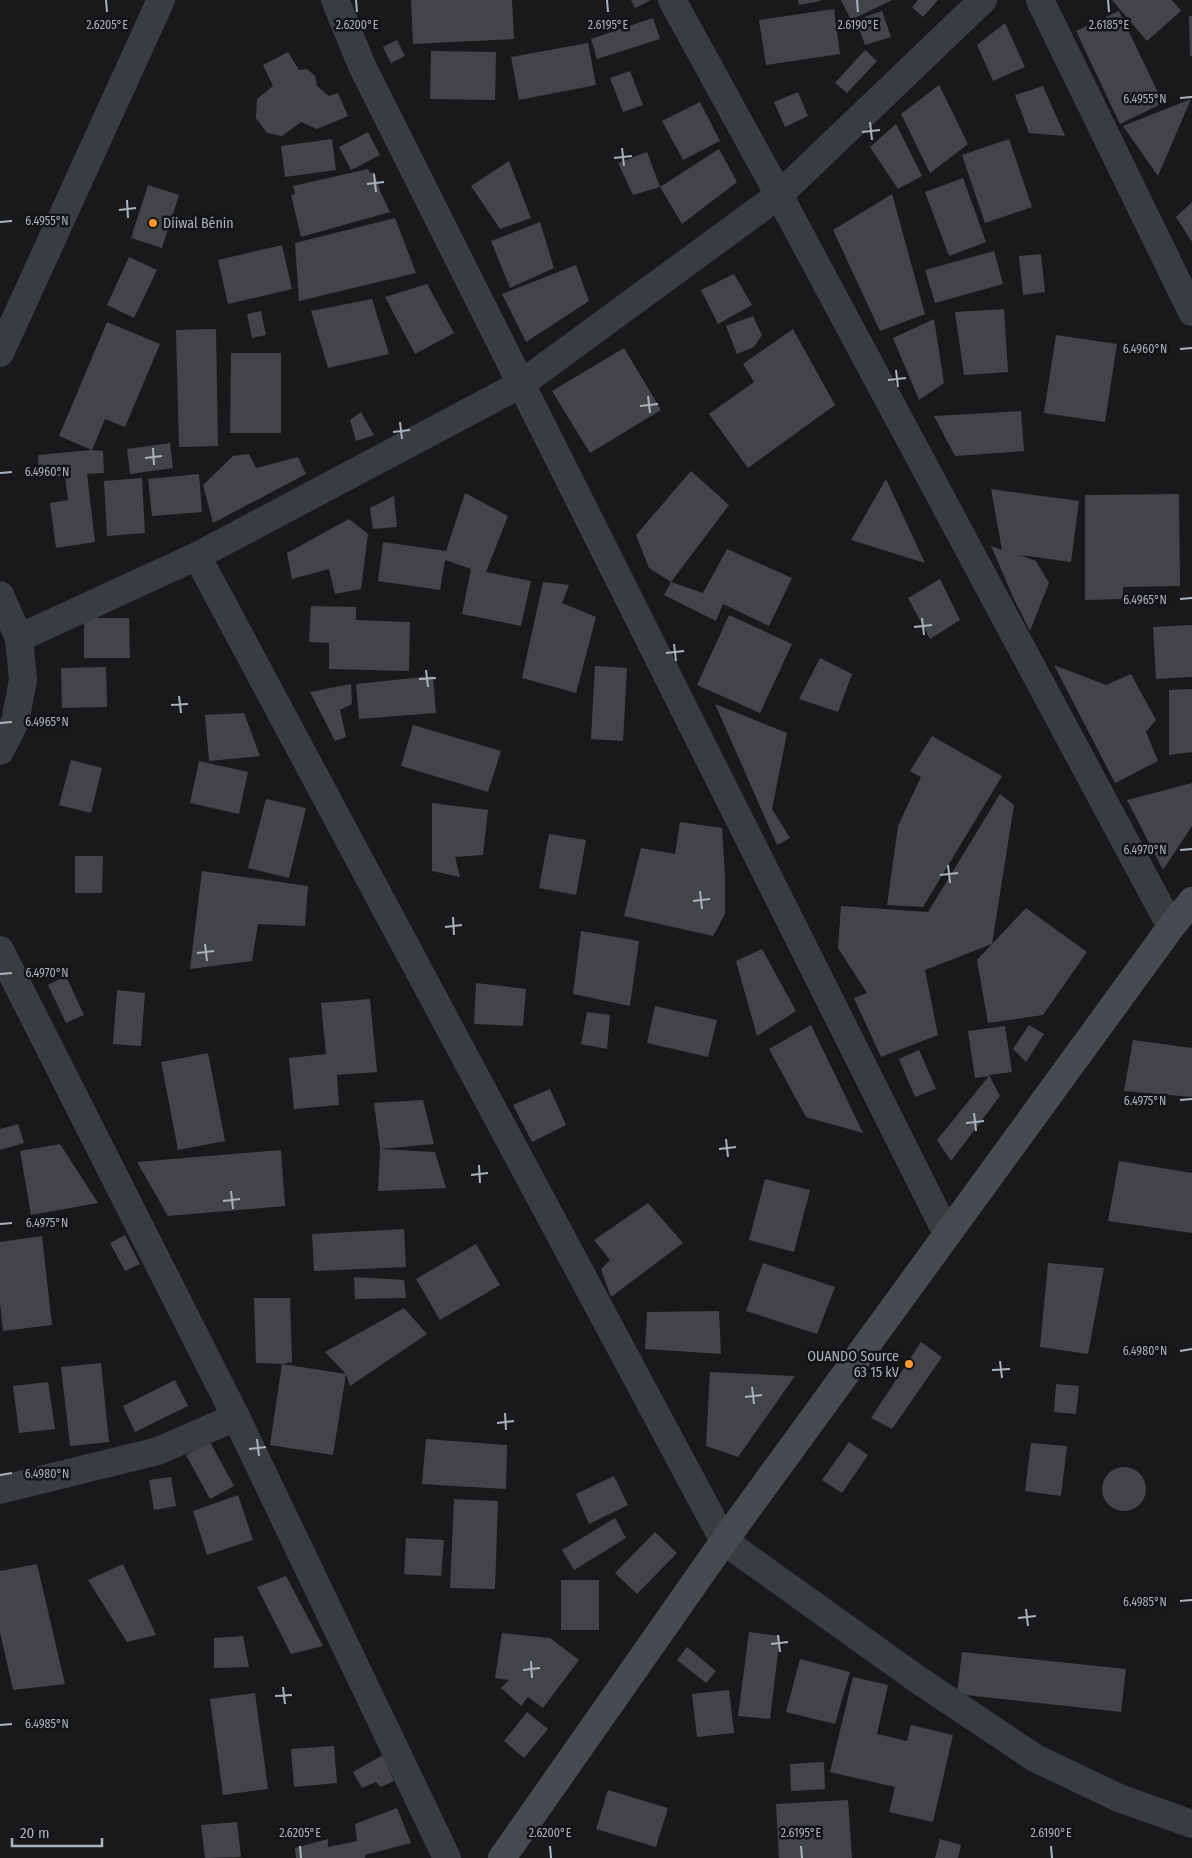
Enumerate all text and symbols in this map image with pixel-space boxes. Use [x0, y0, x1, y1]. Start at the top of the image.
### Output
text: 2.6205°E [86, 18, 128, 32]
text: 2.6200°E [336, 18, 379, 32]
text: 2.6195°E [588, 18, 629, 32]
text: 2.6190°E [837, 18, 879, 32]
text: 2.6185°E [1089, 18, 1130, 32]
text: 6.4955°N [1123, 92, 1167, 106]
text: 6.4955°N [25, 214, 69, 228]
place label: Diiwal Bénin [163, 215, 234, 232]
marker: Diiwal Bénin [147, 217, 159, 229]
text: 6.4960°N [1123, 342, 1167, 356]
text: 6.4960°N [25, 465, 69, 479]
text: 6.4965°N [1123, 593, 1167, 607]
text: 6.4965°N [25, 715, 69, 729]
text: 6.4970°N [1123, 843, 1167, 857]
text: 6.4970°N [25, 966, 69, 980]
text: 6.4975°N [1124, 1094, 1166, 1108]
text: 6.4975°N [26, 1216, 68, 1230]
text: 6.4980°N [1123, 1344, 1167, 1358]
place label: OUANDO Source 63 15 kV [807, 1348, 900, 1381]
marker: OUANDO Source 63 15 kV [903, 1358, 915, 1370]
text: 6.4980°N [25, 1467, 69, 1481]
text: 6.4985°N [1123, 1595, 1167, 1609]
text: 6.4985°N [25, 1717, 69, 1731]
scale bar [12, 1816, 102, 1848]
text: 20 m [20, 1824, 50, 1842]
text: 2.6205°E [279, 1826, 321, 1840]
text: 2.6200°E [529, 1826, 572, 1840]
text: 2.6195°E [781, 1826, 822, 1840]
text: 2.6190°E [1030, 1826, 1072, 1840]

